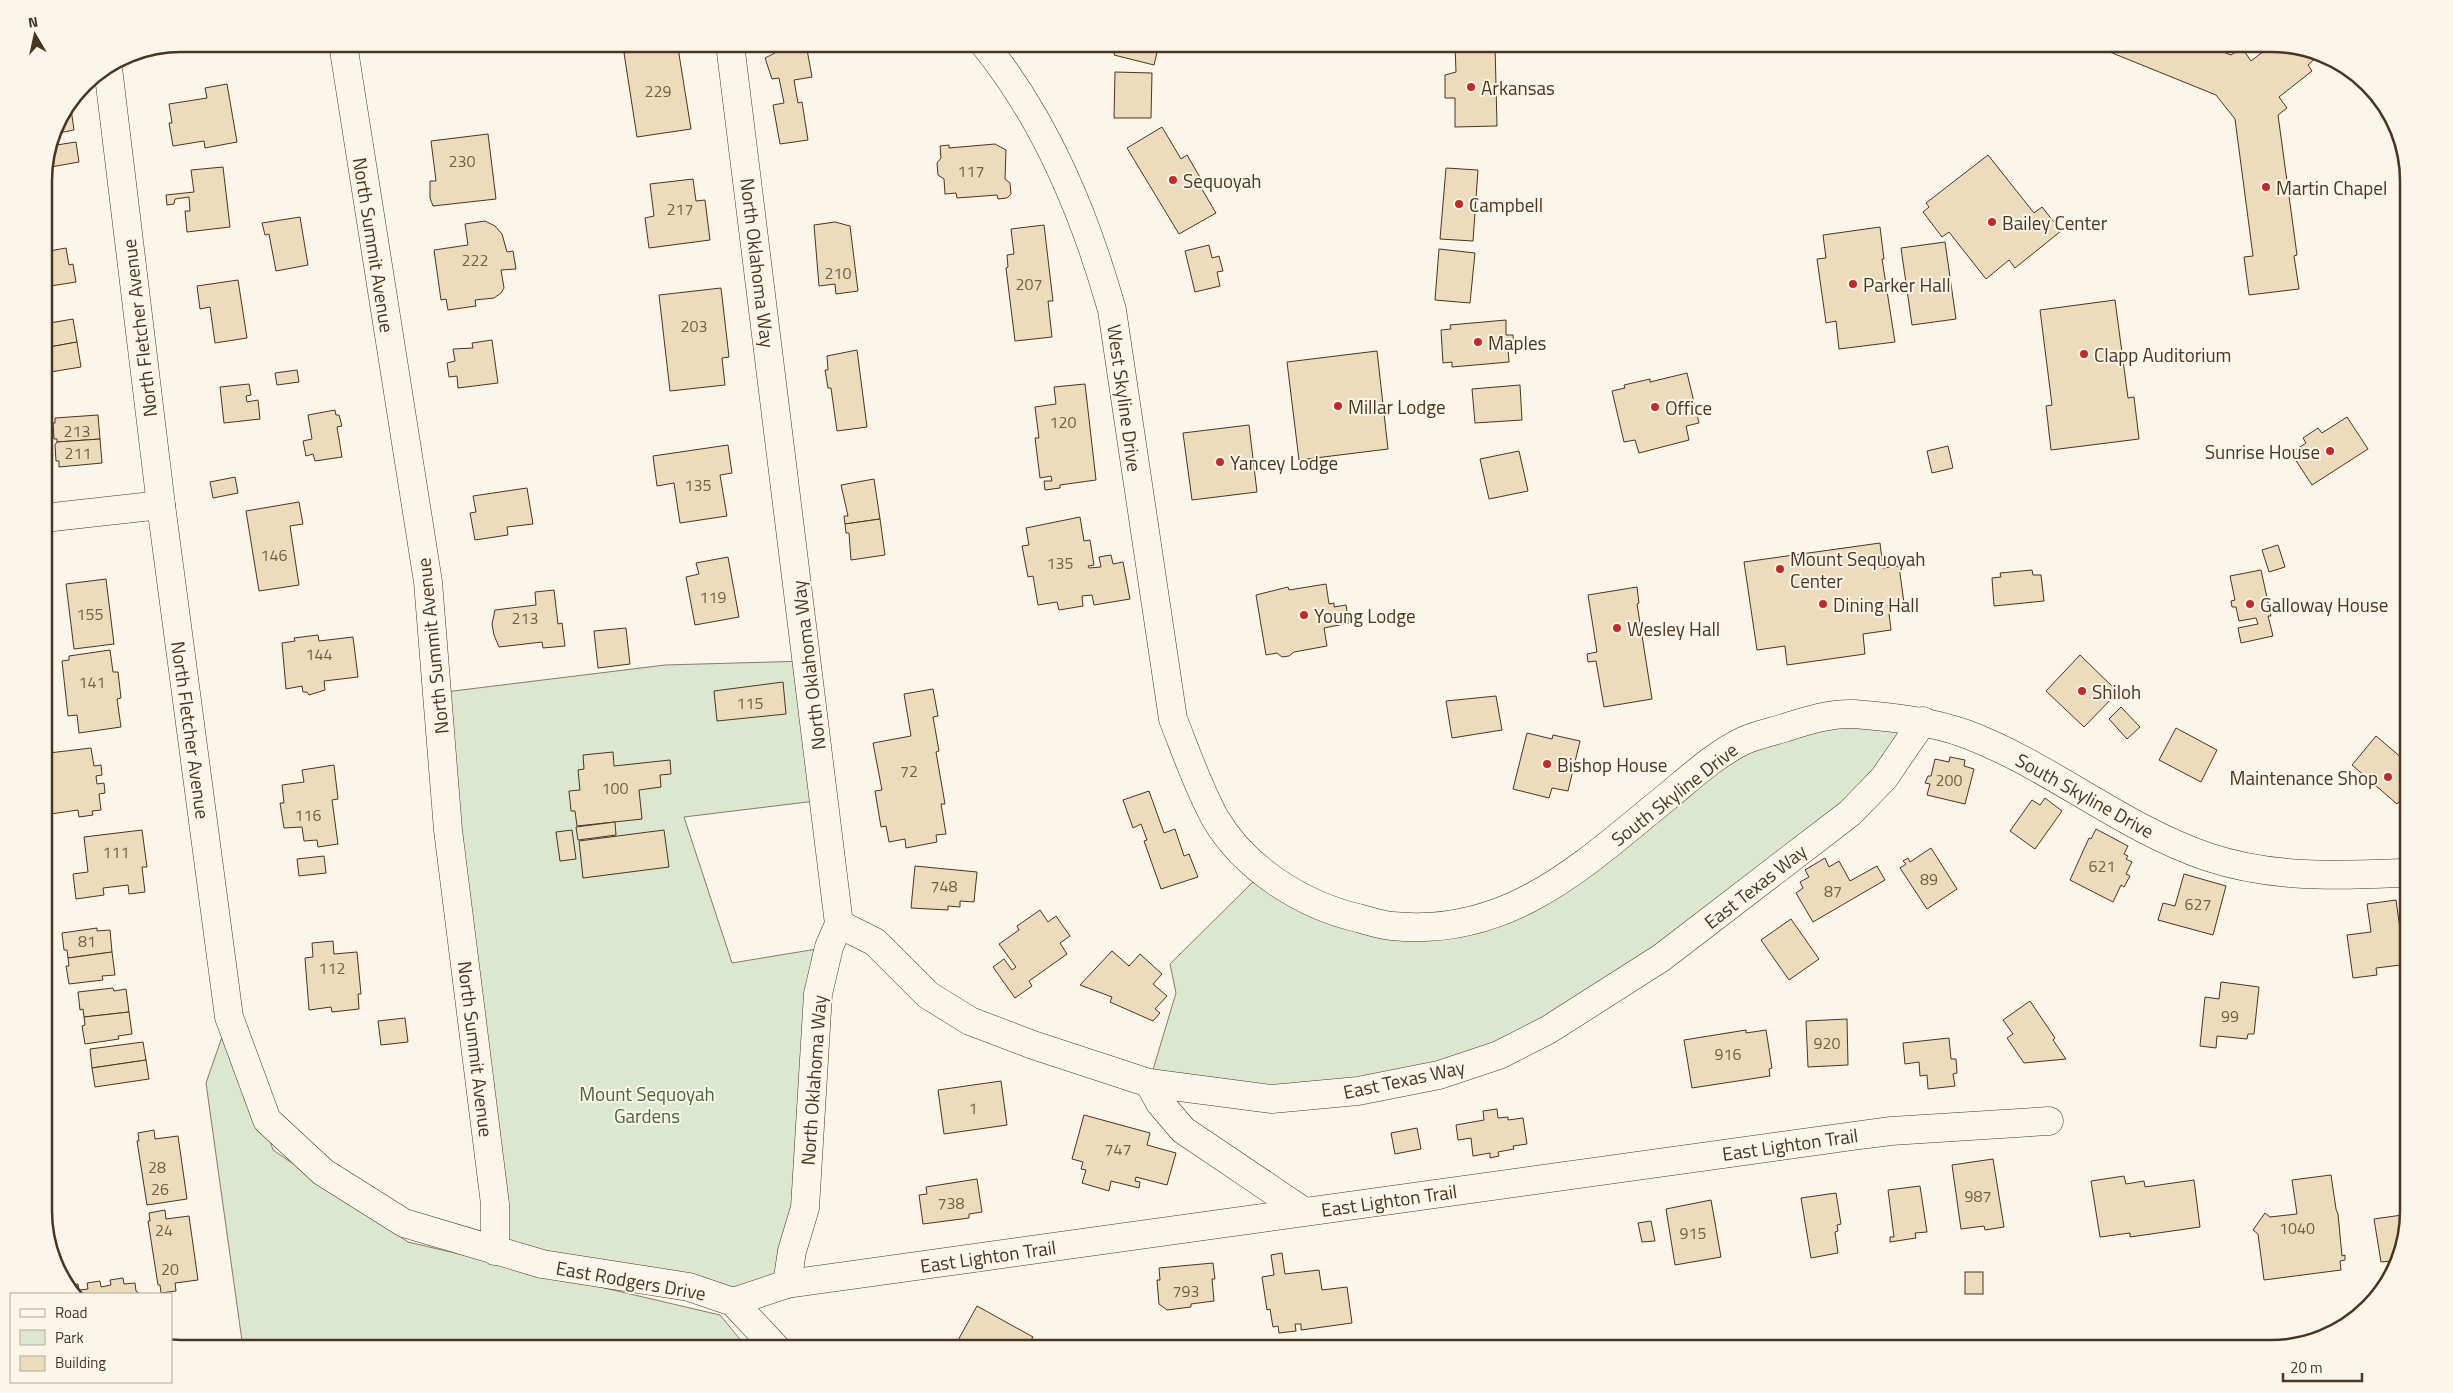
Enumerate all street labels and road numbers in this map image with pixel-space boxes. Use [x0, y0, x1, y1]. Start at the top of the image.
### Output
street label: North Summit Avenue [346, 155, 402, 335]
street label: North Oklahoma Way [733, 176, 783, 350]
street label: North Fletcher Avenue [114, 237, 164, 419]
street label: West Skyline Drive [1100, 323, 1150, 473]
street label: North Summit Avenue [408, 556, 456, 736]
street label: North Oklahoma Way [783, 578, 833, 752]
street label: North Fletcher Avenue [164, 639, 218, 821]
street label: South Skyline Drive [1604, 735, 1744, 853]
street label: South Skyline Drive [2011, 745, 2159, 845]
street label: East Texas Way [1697, 836, 1813, 936]
street label: North Summit Avenue [451, 959, 501, 1139]
street label: North Oklahoma Way [793, 994, 833, 1166]
street label: East Texas Way [1340, 1052, 1468, 1106]
street label: East Lighton Trail [1720, 1120, 1860, 1168]
street label: East Lighton Trail [1319, 1176, 1459, 1224]
street label: East Lighton Trail [918, 1232, 1058, 1280]
street label: East Rodgers Drive [554, 1253, 708, 1307]

